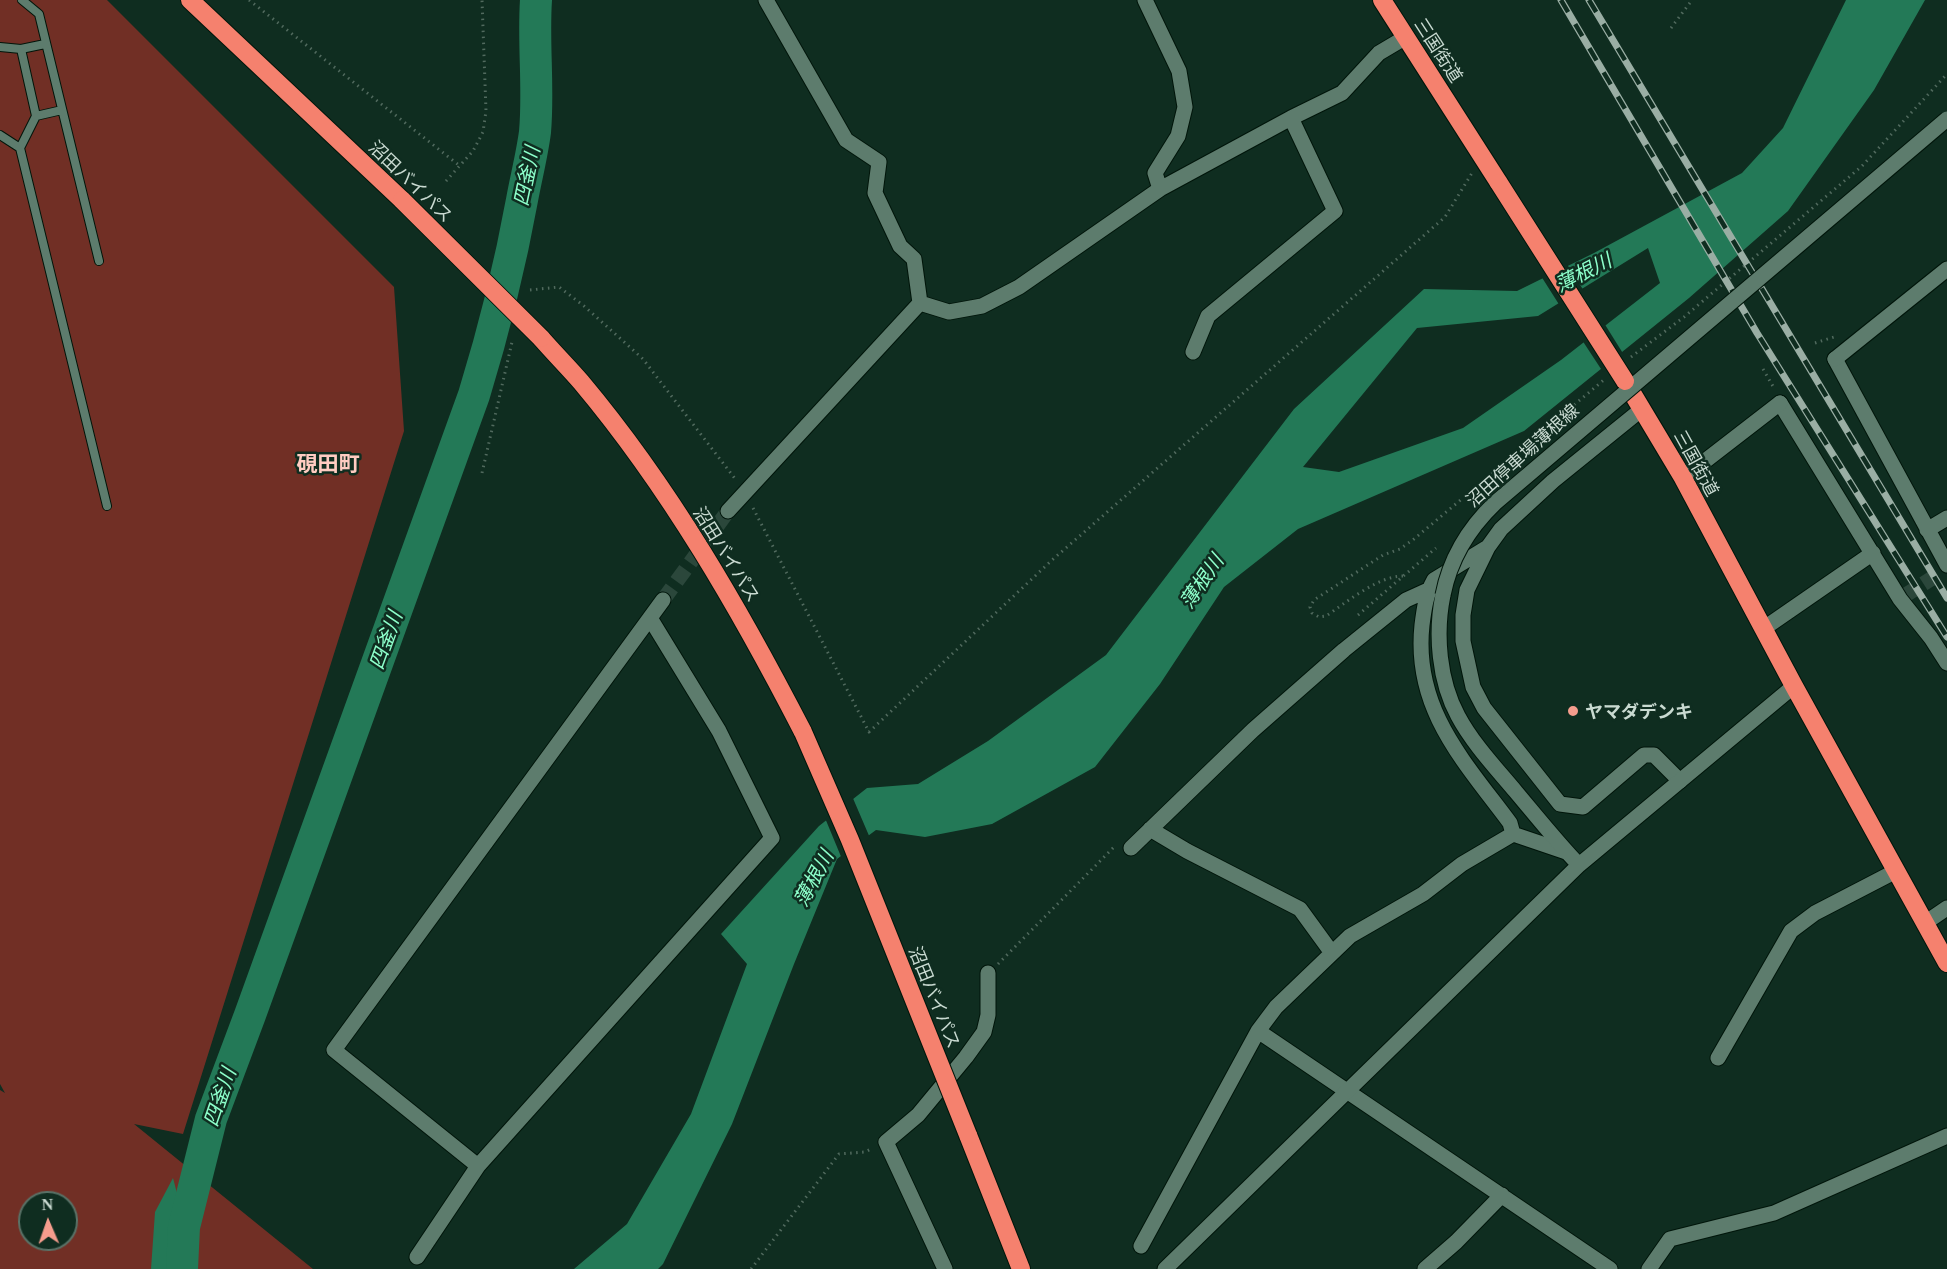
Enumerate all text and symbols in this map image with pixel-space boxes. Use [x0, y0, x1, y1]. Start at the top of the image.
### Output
street label: 三国街道 [1410, 14, 1468, 86]
street label: 沼田バイパス [365, 136, 457, 226]
water label: 四釜川 [508, 144, 544, 208]
water label: 薄根川 [1551, 248, 1615, 296]
street label: 沼田停車場薄根線 [1461, 399, 1583, 511]
street label: 三国街道 [1670, 426, 1724, 500]
district label: 硯田町 [297, 450, 359, 476]
street label: 沼田バイパス [689, 502, 765, 606]
water label: 薄根川 [1174, 549, 1228, 613]
water label: 四釜川 [363, 608, 407, 672]
place label: ヤマダデンキ [1585, 700, 1693, 722]
marker: ヤマダデンキ [1566, 704, 1580, 718]
water label: 薄根川 [788, 846, 838, 910]
street label: 沼田バイパス [905, 943, 965, 1051]
water label: 四釜川 [198, 1065, 240, 1129]
north arrow [18, 1191, 78, 1251]
text: N [41, 1196, 53, 1213]

